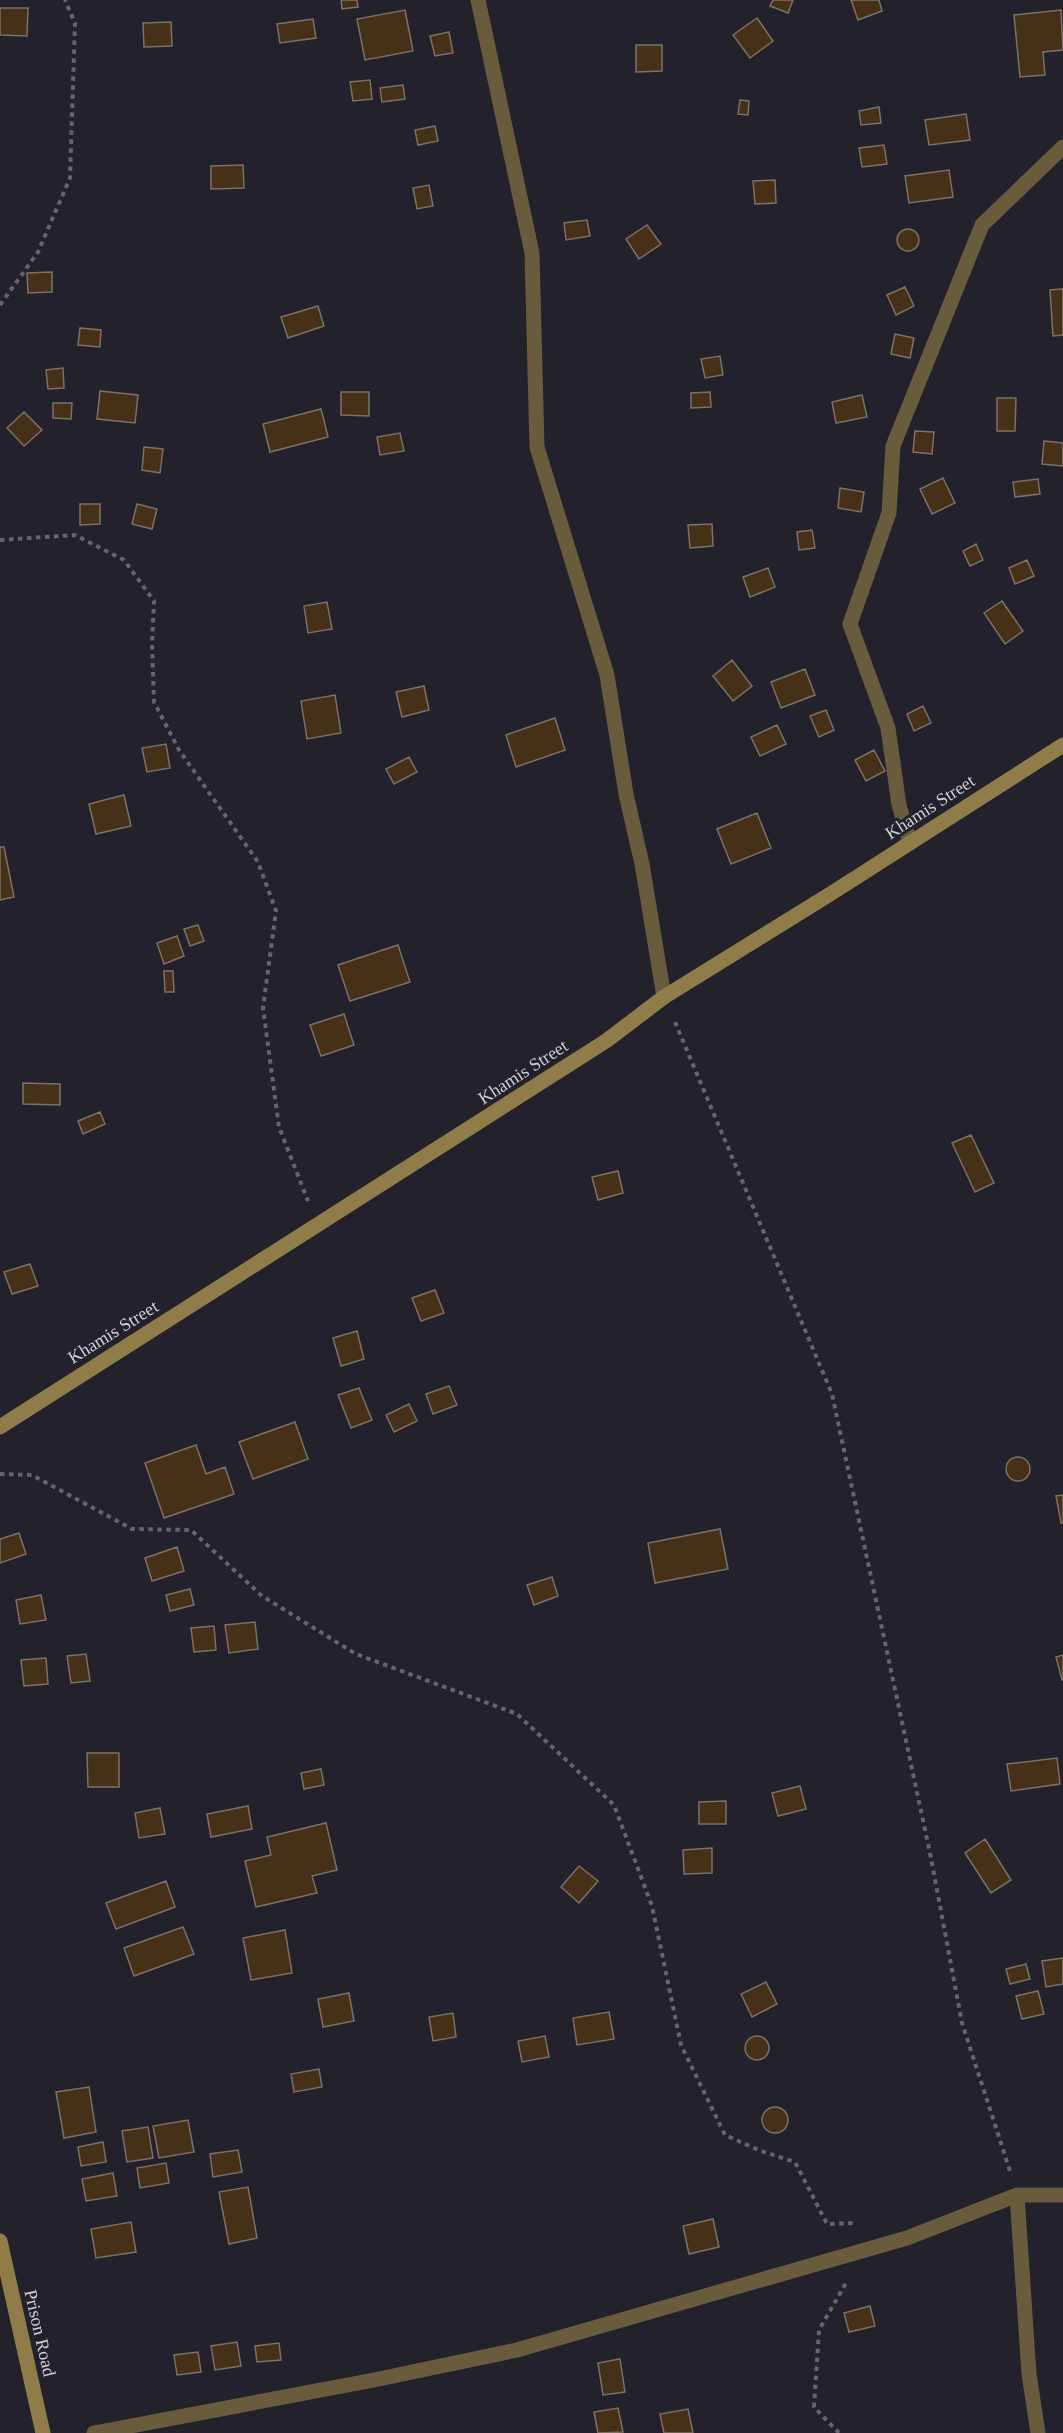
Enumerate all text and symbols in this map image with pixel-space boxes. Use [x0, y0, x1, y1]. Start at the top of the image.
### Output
street label: Khamis Street [882, 771, 978, 843]
street label: Khamis Street [475, 1036, 571, 1108]
street label: Khamis Street [64, 1296, 162, 1368]
street label: Prison Road [20, 2288, 60, 2378]

